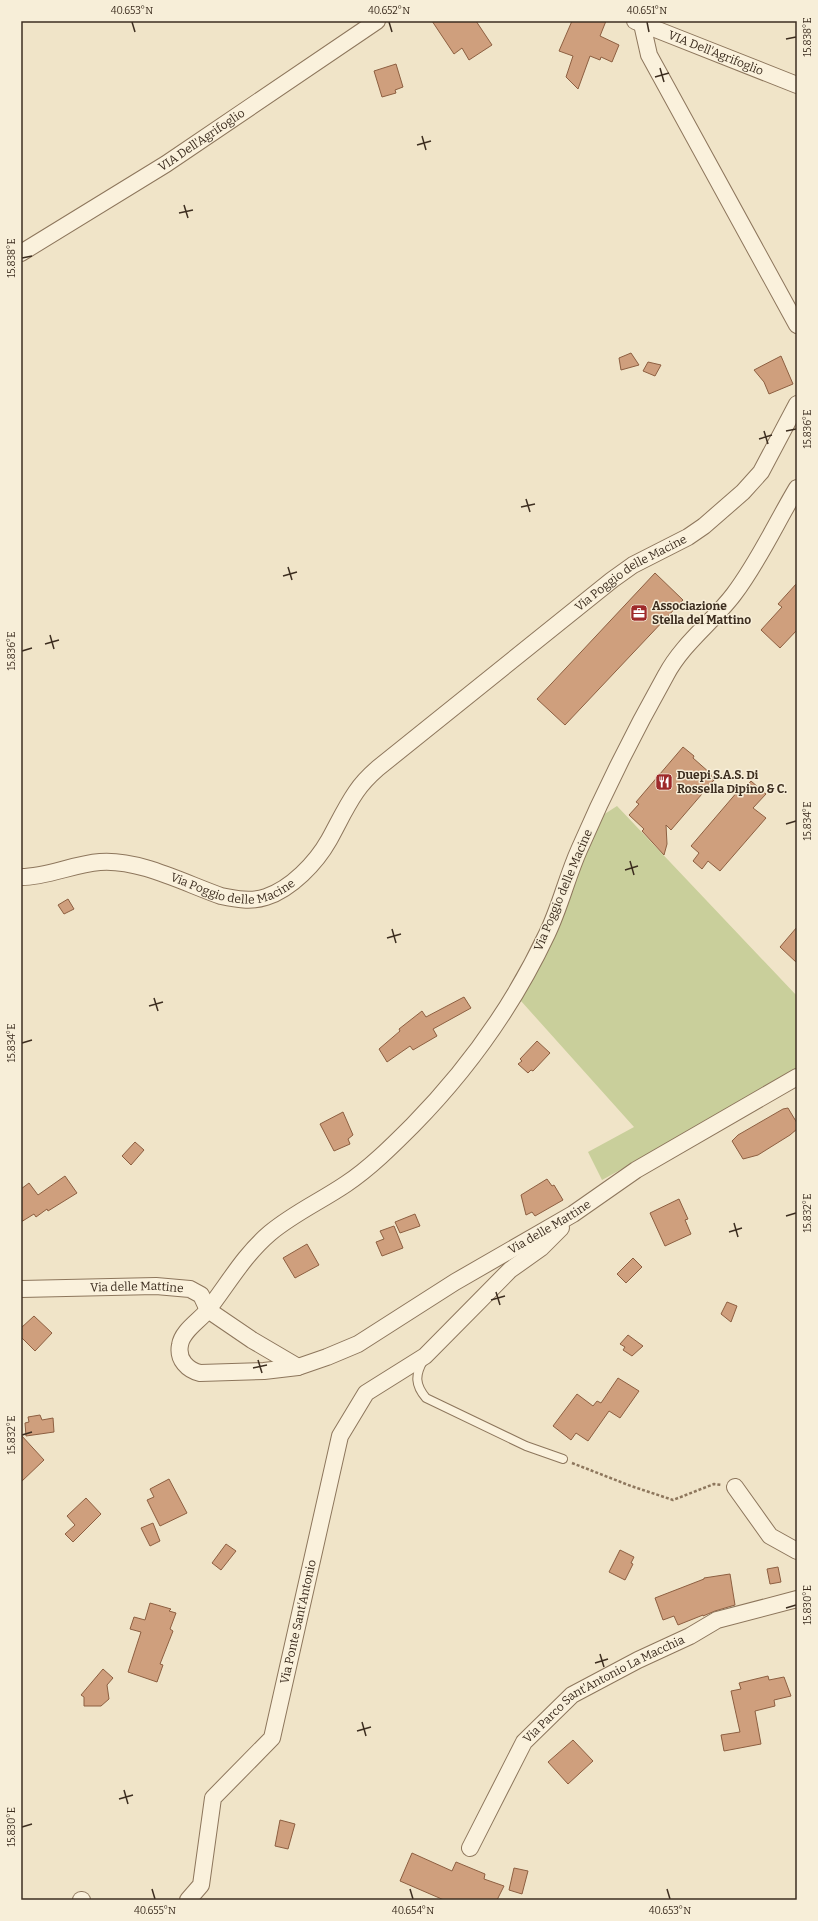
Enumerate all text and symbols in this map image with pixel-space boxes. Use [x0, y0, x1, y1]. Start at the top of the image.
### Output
text: 40.653°N [111, 5, 153, 17]
text: 40.652°N [368, 5, 410, 17]
text: 40.651°N [627, 5, 667, 17]
text: 15.838°E [802, 17, 814, 57]
street label: VIA Dell'Agrifoglio [666, 28, 766, 78]
street label: VIA Dell'Agrifoglio [156, 106, 247, 174]
text: 15.838°E [6, 238, 18, 278]
text: 15.836°E [802, 409, 814, 449]
street label: Via Poggio delle Macine [572, 532, 689, 614]
place label: Associazione Stella del Mattino [652, 599, 751, 627]
office icon: Associazione Stella del Mattino [629, 603, 649, 623]
text: 15.836°E [6, 631, 18, 671]
place label: Duepi S.A.S. Di Rossella Dipino & C. [677, 768, 787, 796]
restaurant icon: Duepi S.A.S. Di Rossella Dipino & C. [654, 772, 674, 792]
text: 15.834°E [802, 802, 814, 840]
street label: Via Poggio delle Macine [531, 827, 595, 953]
street label: Via Poggio delle Macine [166, 869, 296, 883]
text: Via Poggio delle Macine [169, 870, 298, 907]
text: 15.834°E [6, 1024, 18, 1062]
text: 15.832°E [802, 1194, 814, 1232]
street label: Via delle Mattine [506, 1197, 593, 1257]
street label: Via delle Mattine [90, 1279, 184, 1295]
text: 15.832°E [6, 1416, 18, 1454]
street label: Via Ponte Sant'Antonio [277, 1558, 319, 1685]
text: 15.830°E [802, 1585, 814, 1625]
street label: Via Parco Sant'Antonio La Macchia [520, 1632, 687, 1746]
text: 15.830°E [6, 1807, 18, 1847]
text: 40.655°N [134, 1905, 176, 1917]
text: 40.654°N [392, 1905, 434, 1917]
text: 40.653°N [649, 1905, 691, 1917]

